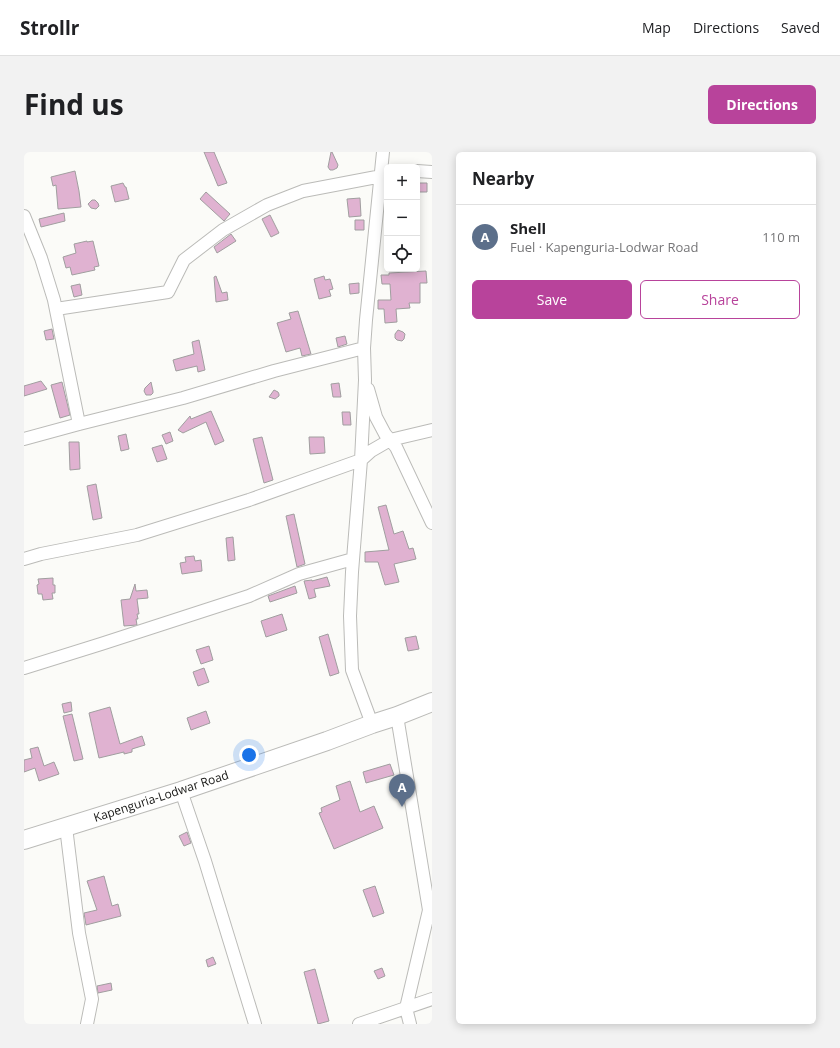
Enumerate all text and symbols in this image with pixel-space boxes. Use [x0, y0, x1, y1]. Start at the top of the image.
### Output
text: Strollr [20, 15, 79, 41]
text: Map [642, 18, 671, 37]
text: Directions [693, 18, 759, 37]
text: Saved [781, 18, 820, 37]
text: Find us [24, 85, 124, 123]
button: Directions [708, 85, 816, 124]
map controls [384, 164, 420, 272]
button: + [384, 164, 420, 200]
text: Nearby [472, 167, 534, 190]
button: − [384, 200, 420, 236]
text: Shell [510, 218, 546, 238]
text: A [481, 228, 489, 246]
text: 110 m [762, 228, 800, 246]
button: locate [384, 236, 420, 272]
text: Fuel · Kapenguria-Lodwar Road [510, 238, 698, 256]
button: Save [472, 280, 632, 319]
button: Share [640, 280, 800, 319]
your location [239, 745, 259, 765]
street label: Kapenguria-Lodwar Road [91, 766, 231, 826]
pin: A [389, 774, 415, 807]

